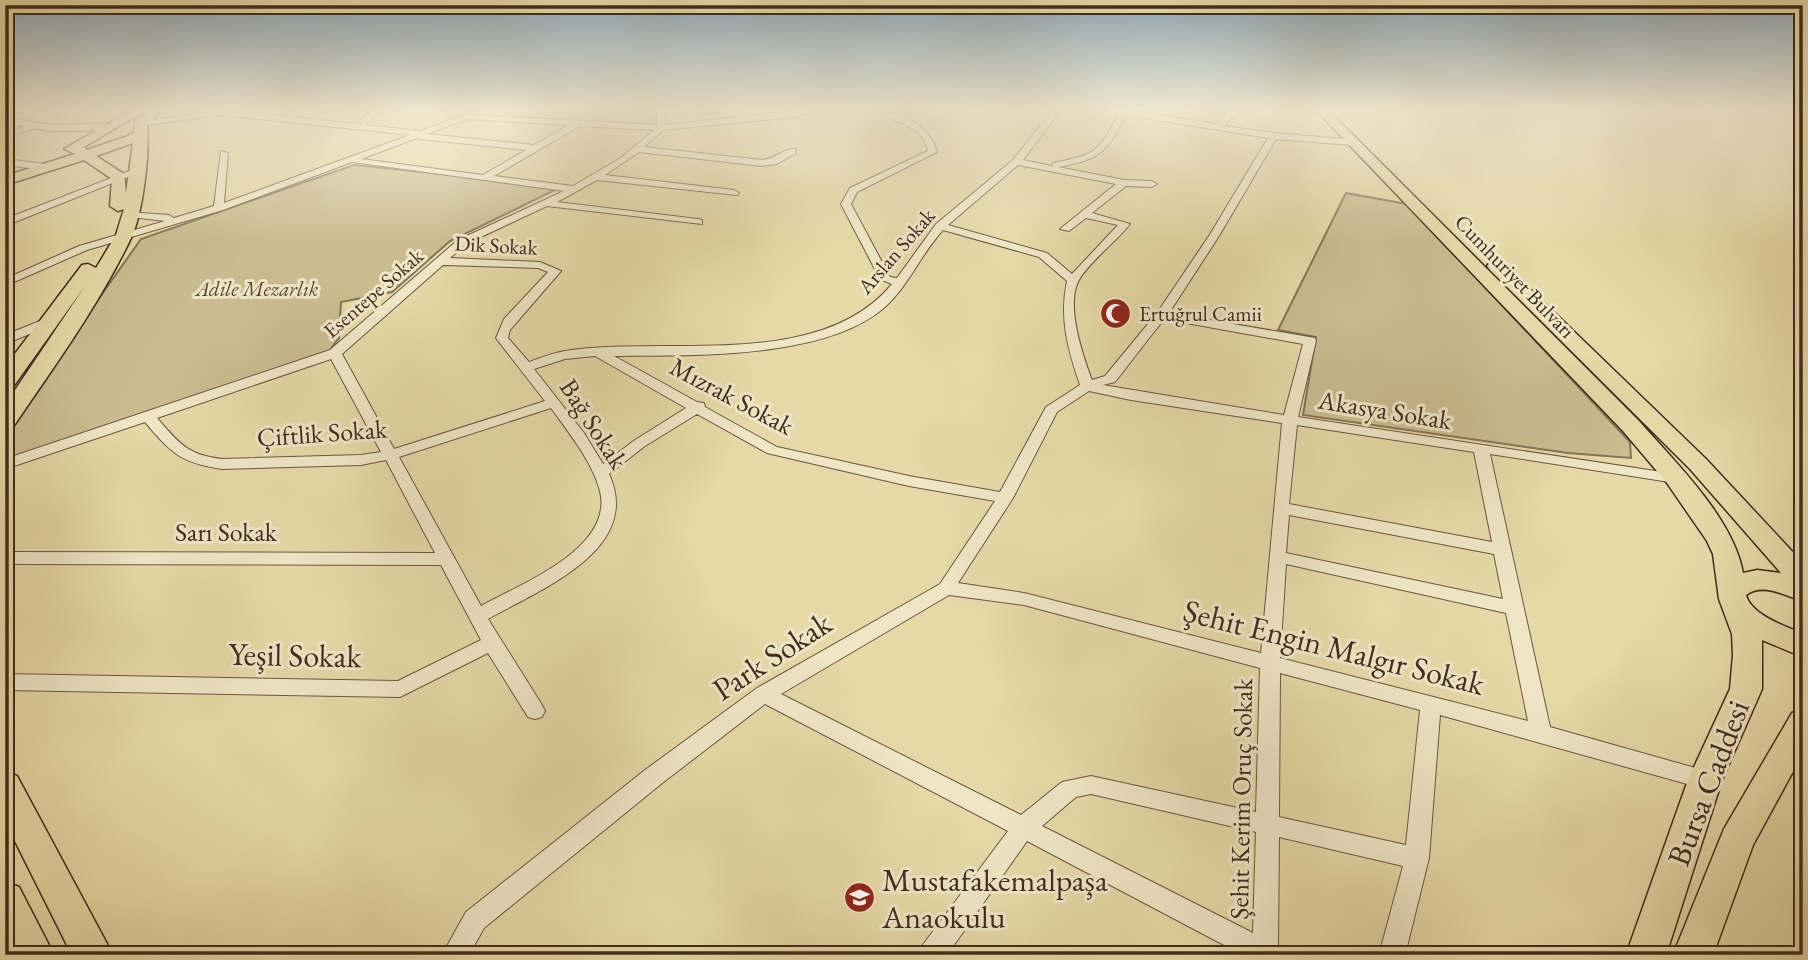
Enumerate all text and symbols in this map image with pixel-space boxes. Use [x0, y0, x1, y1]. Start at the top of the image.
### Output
street label: Arslan Sokak [851, 202, 941, 300]
street label: Cumhuriyet Bulvarı [1449, 208, 1581, 344]
street label: Dik Sokak [454, 229, 539, 261]
street label: Esentepe Sokak [317, 241, 429, 344]
park label: Adile Mezarlık [194, 275, 319, 302]
mosque icon: Ertuğrul Camii [1099, 296, 1133, 330]
place label: Ertuğrul Camii [1139, 300, 1262, 327]
street label: Mızrak Sokak [664, 349, 800, 443]
street label: Bağ Sokak [552, 372, 636, 476]
street label: Akasya Sokak [1315, 383, 1455, 437]
street label: Çiftlik Sokak [256, 411, 389, 455]
street label: Sarı Sokak [175, 515, 278, 549]
street label: Şehit Engin Malgır Sokak [1179, 589, 1490, 705]
street label: Park Sokak [704, 601, 840, 710]
street label: Yeşil Sokak [228, 633, 363, 677]
street label: Şehit Kerim Oruç Sokak [1222, 677, 1260, 920]
street label: Bursa Caddesi [1657, 694, 1759, 872]
place label: Mustafakemalpaşa Anaokulu [881, 859, 1108, 938]
school or university icon: Mustafakemalpaşa Anaokulu [842, 881, 876, 915]

